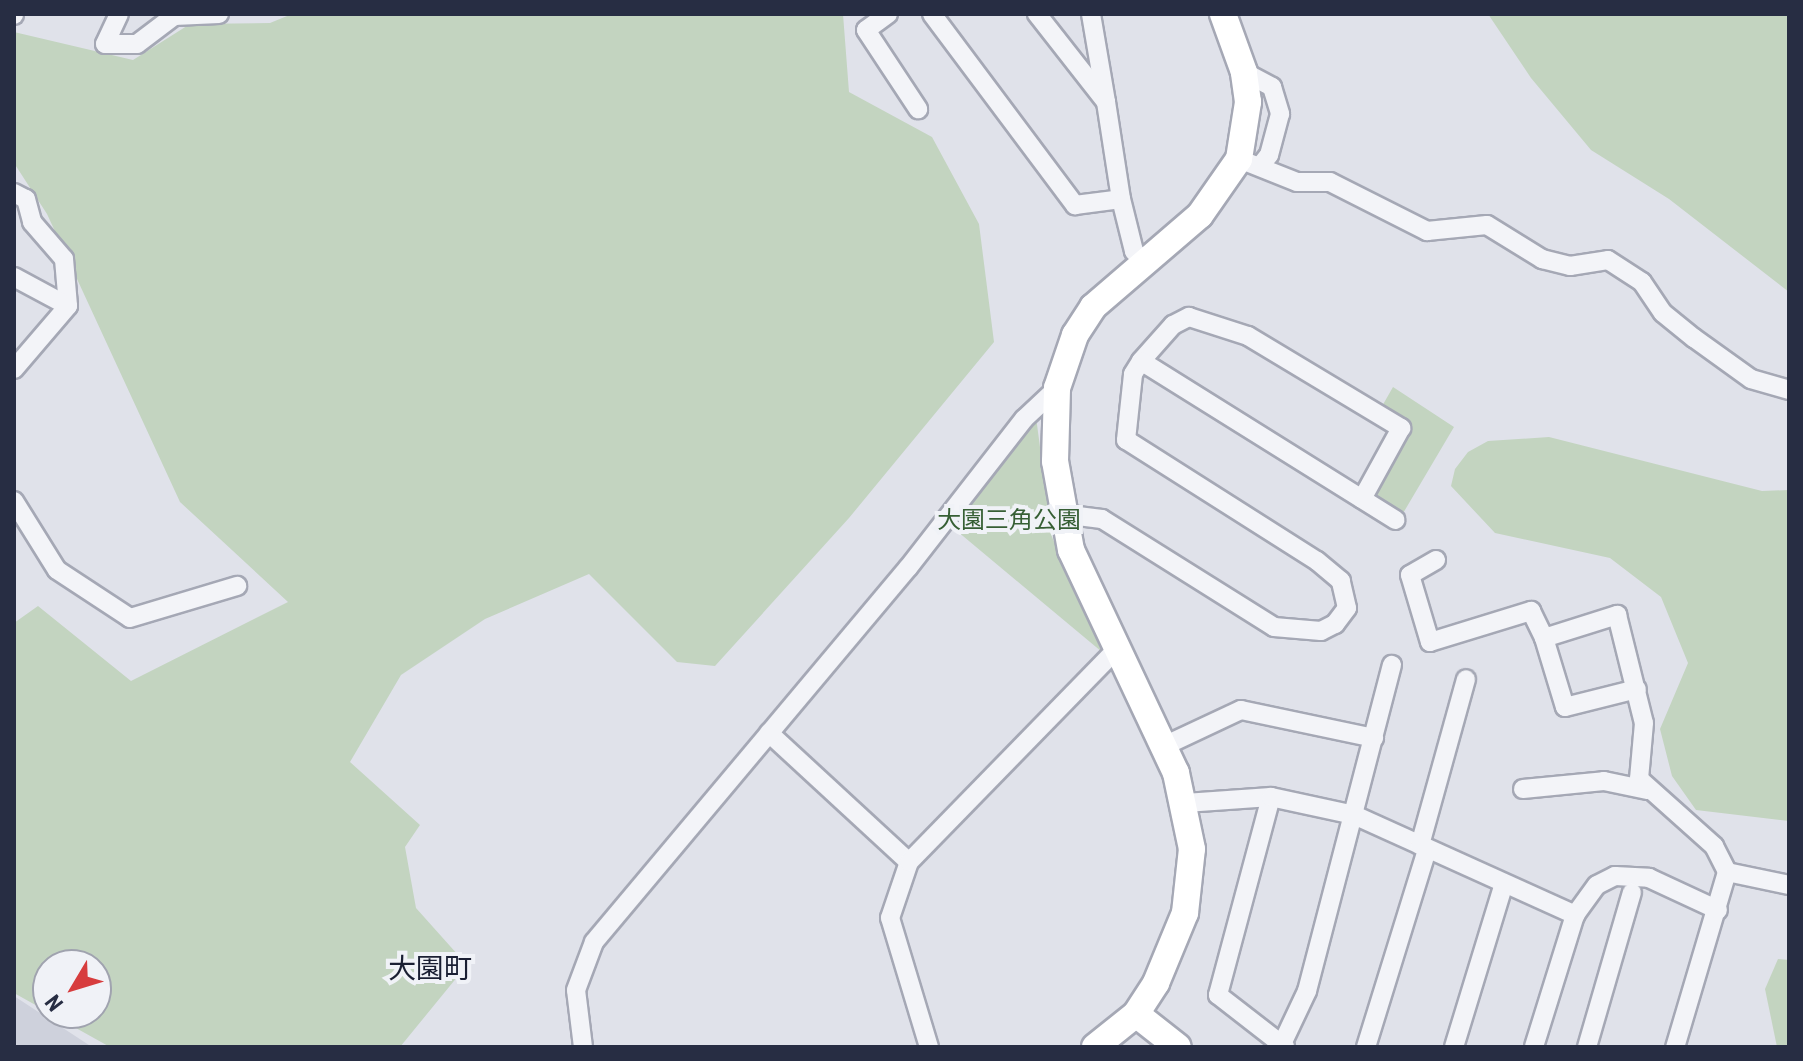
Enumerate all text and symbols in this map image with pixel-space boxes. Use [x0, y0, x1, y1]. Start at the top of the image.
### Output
park label: 大園三角公園 [937, 507, 1081, 535]
north arrow [32, 949, 112, 1029]
district label: 大園町 [388, 952, 472, 986]
text: N [40, 990, 68, 1016]

